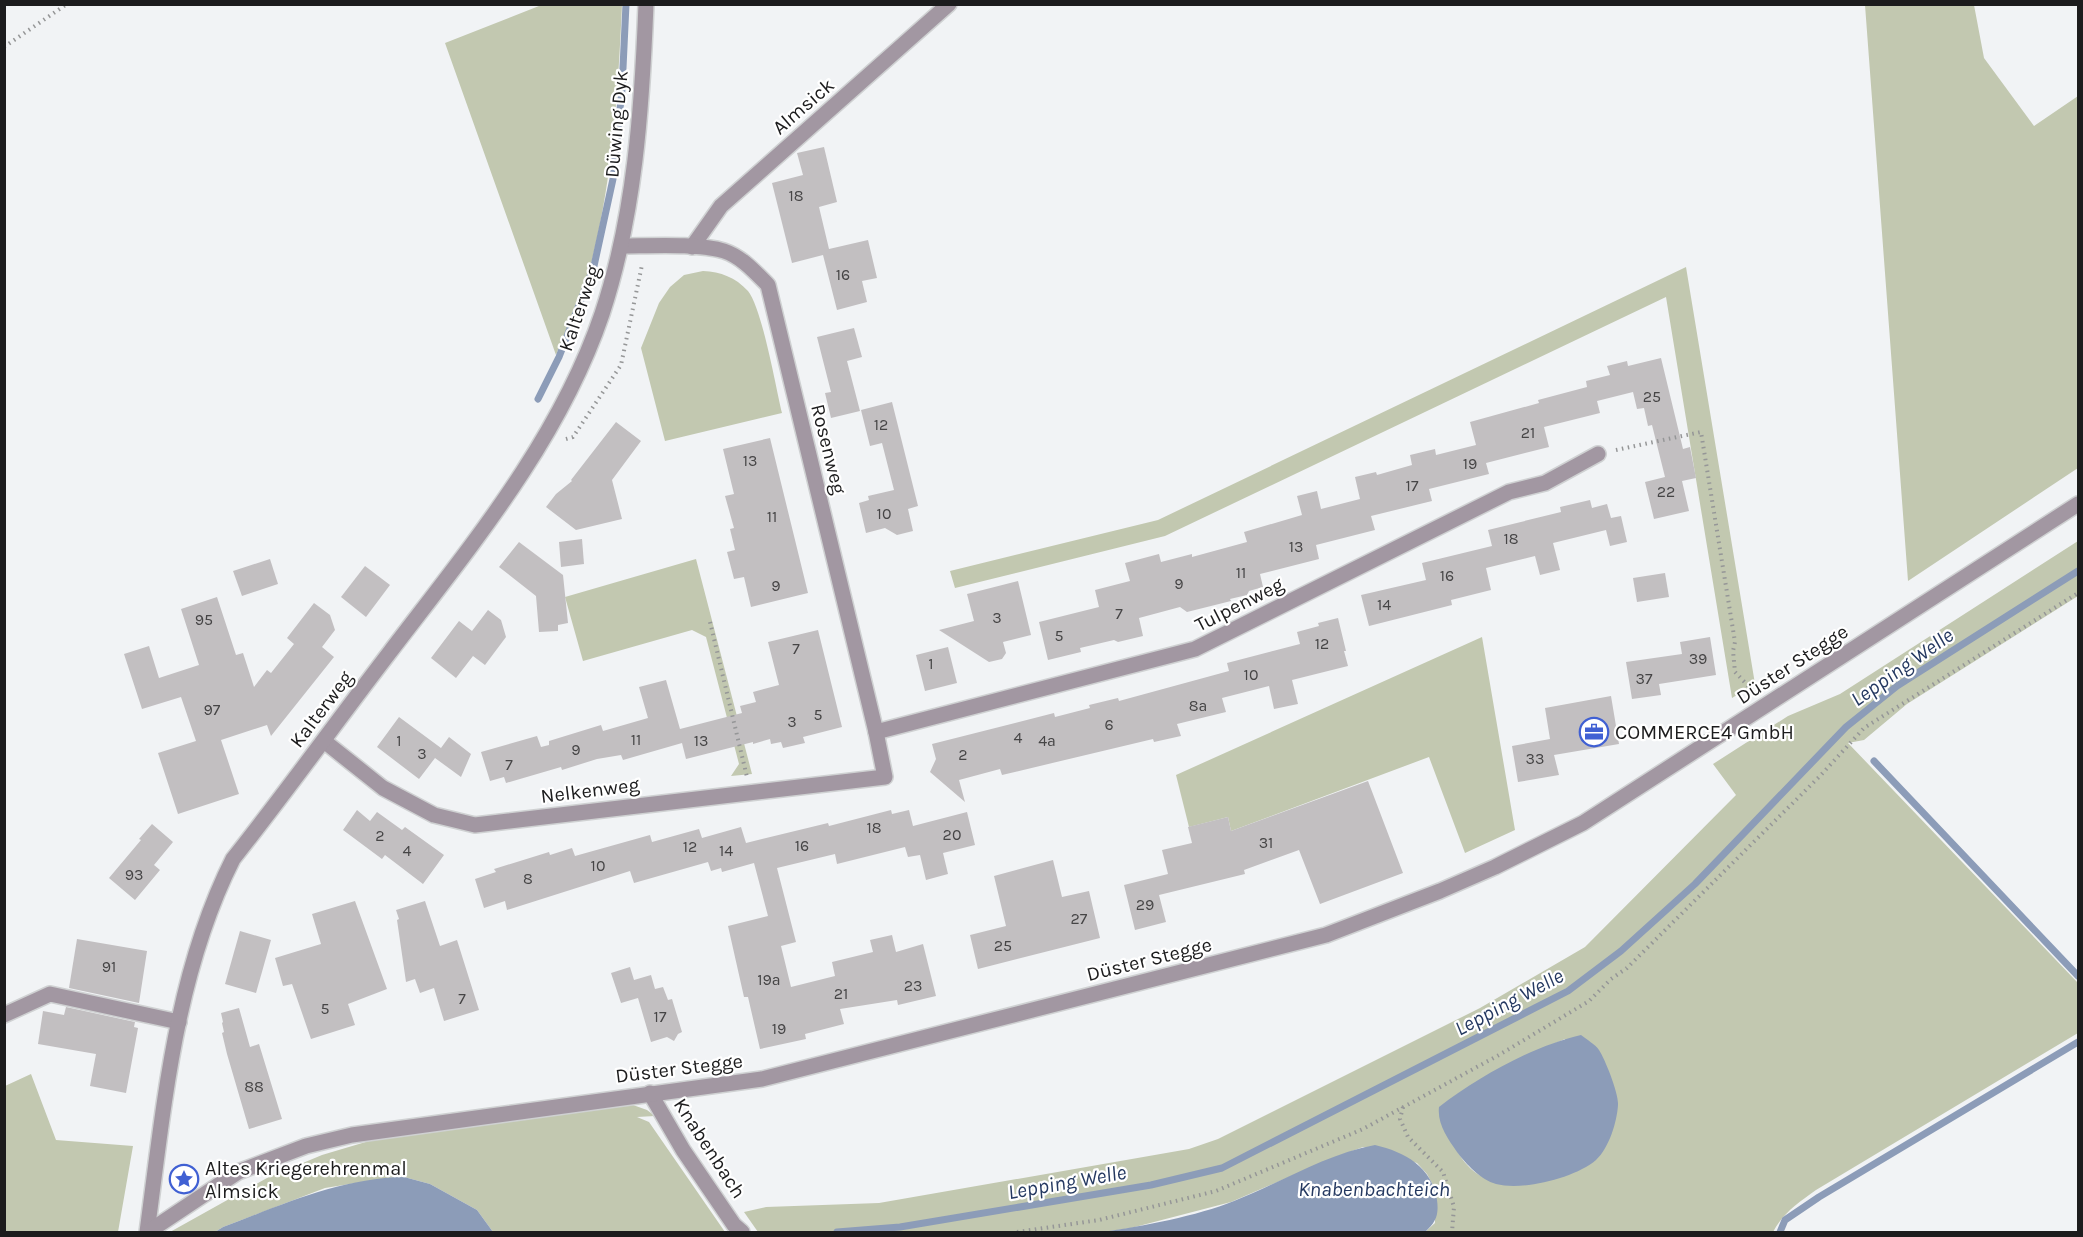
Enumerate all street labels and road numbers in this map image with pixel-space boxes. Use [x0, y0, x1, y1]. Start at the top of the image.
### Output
street label: Düwing Dyk [600, 69, 633, 179]
street label: Almsick [768, 73, 839, 139]
street label: Kalterweg [554, 262, 605, 354]
street label: Rosenweg [806, 402, 851, 497]
street label: Tulpenweg [1191, 572, 1287, 637]
street label: Düster Stegge [1732, 620, 1852, 709]
street label: Kalterweg [285, 667, 358, 752]
street label: Nelkenweg [539, 773, 641, 808]
street label: Düster Stegge [1084, 933, 1214, 986]
street label: Düster Stegge [614, 1049, 744, 1088]
street label: Knabenbach [669, 1094, 750, 1203]

